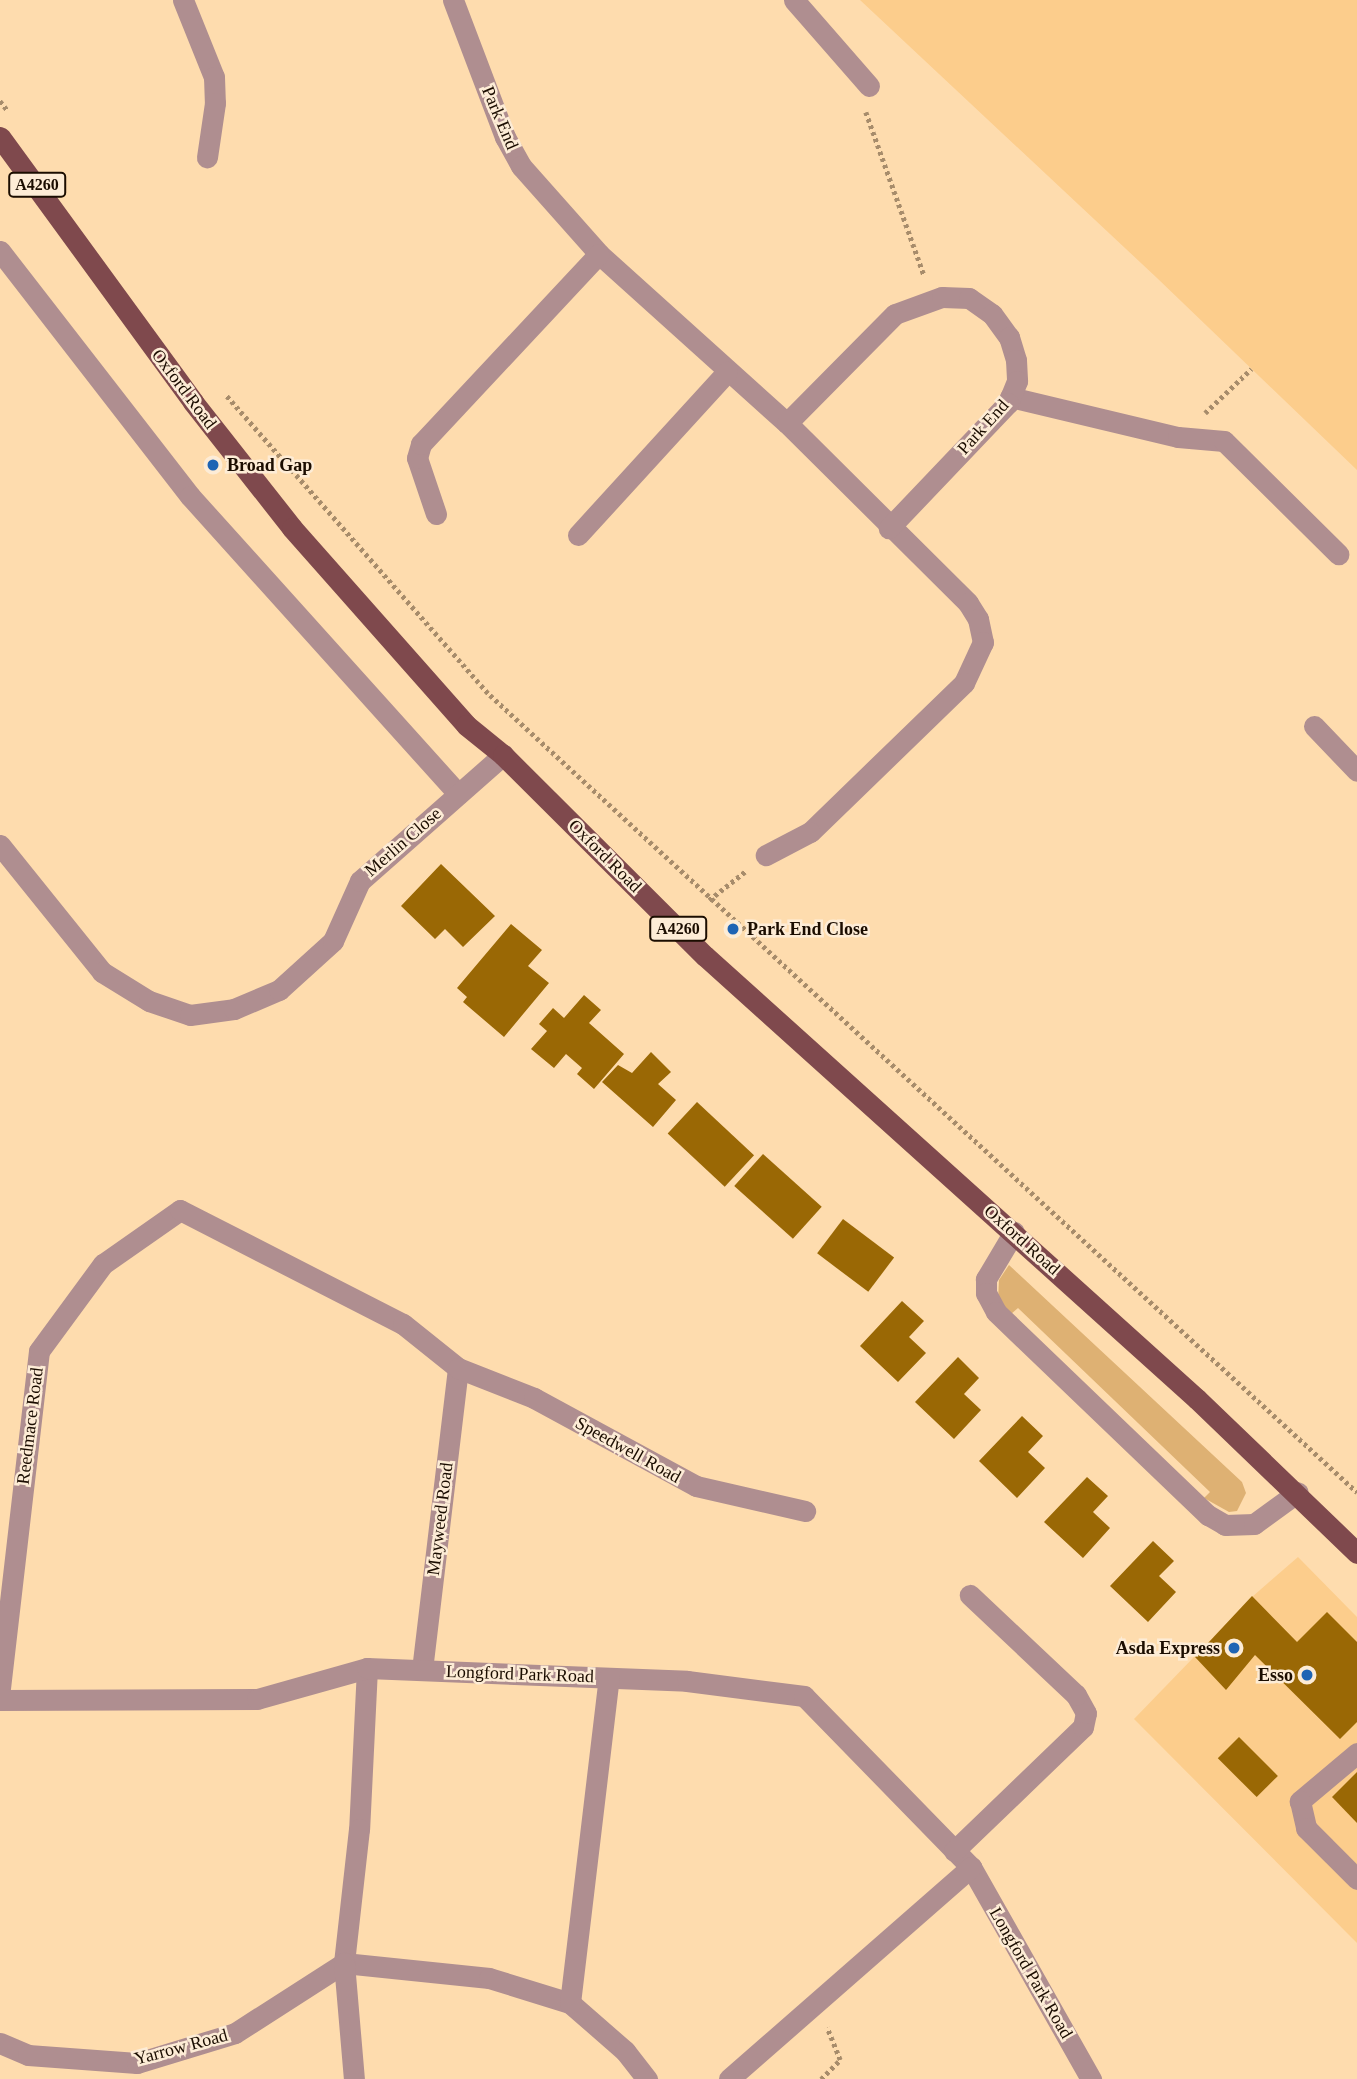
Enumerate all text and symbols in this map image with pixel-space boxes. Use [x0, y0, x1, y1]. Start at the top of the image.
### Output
street label: Park End [477, 83, 523, 153]
road number: A4260 [7, 172, 67, 197]
street label: Oxford Road [147, 345, 221, 433]
street label: Park End [953, 395, 1013, 459]
place label: Broad Gap [227, 454, 312, 476]
marker: Broad Gap [205, 457, 221, 473]
street label: Merlin Close [360, 803, 446, 881]
street label: Oxford Road [564, 815, 646, 897]
road number: A4260 [648, 917, 708, 942]
place label: Park End Close [747, 918, 868, 940]
marker: Park End Close [725, 921, 741, 937]
street label: Oxford Road [980, 1200, 1064, 1280]
street label: Reedmace Road [12, 1366, 48, 1486]
street label: Speedwell Road [571, 1412, 685, 1488]
street label: Mayweed Road [422, 1461, 458, 1577]
place label: Asda Express [1116, 1637, 1220, 1659]
marker: Asda Express [1226, 1640, 1242, 1656]
street label: Longford Park Road [446, 1661, 594, 1687]
place label: Esso [1258, 1664, 1293, 1686]
marker: Esso [1299, 1667, 1315, 1683]
street label: Longford Park Road [985, 1904, 1077, 2042]
street label: Yarrow Road [132, 2024, 230, 2070]

